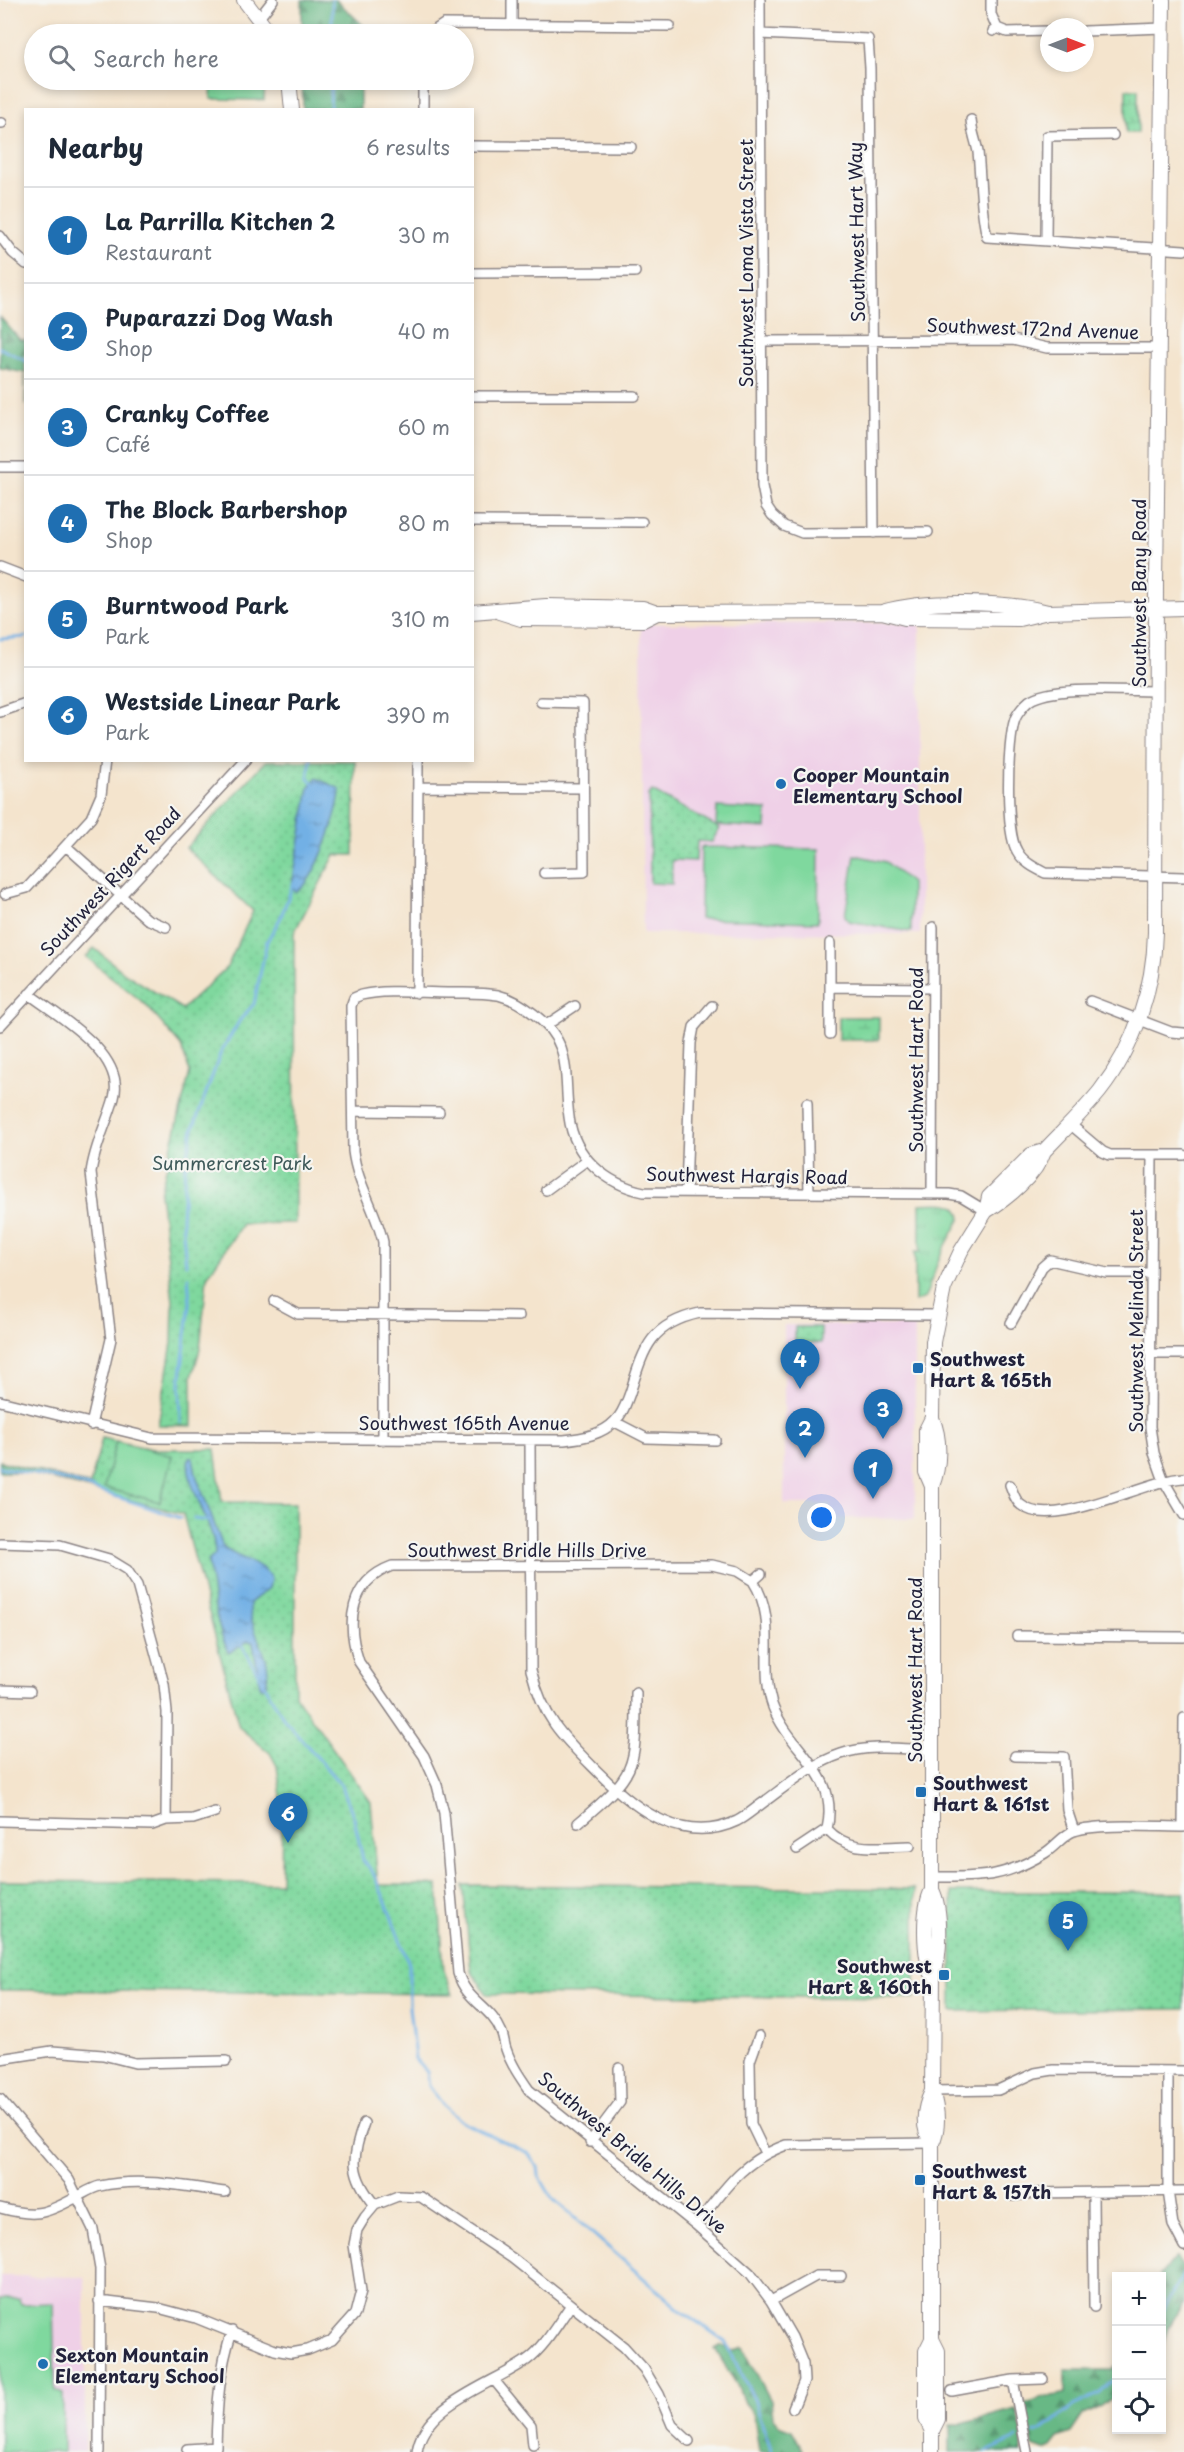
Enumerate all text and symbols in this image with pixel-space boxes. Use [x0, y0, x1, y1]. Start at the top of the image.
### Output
north arrow [1040, 18, 1094, 72]
search box [24, 24, 474, 90]
icon: search [45, 41, 78, 74]
text: Search here [93, 41, 219, 74]
text: Nearby [48, 128, 143, 167]
text: 6 results [366, 132, 450, 162]
street label: Southwest Loma Vista Street [732, 139, 759, 387]
street label: Southwest Hart Way [841, 142, 871, 322]
text: La Parrilla Kitchen 2 [105, 204, 335, 237]
text: 1 [63, 220, 72, 250]
text: 30 m [397, 220, 450, 250]
text: Restaurant [105, 237, 212, 267]
text: Puparazzi Dog Wash [105, 300, 333, 333]
street label: Southwest 172nd Avenue [926, 311, 1140, 345]
text: 2 [60, 316, 75, 346]
text: 40 m [398, 316, 450, 346]
text: Shop [105, 333, 153, 363]
text: Cranky Coffee [105, 396, 269, 429]
text: 3 [61, 412, 74, 442]
text: 60 m [398, 412, 450, 442]
text: Café [105, 429, 150, 459]
text: The Block Barbershop [105, 492, 348, 525]
street label: Southwest Bany Road [1125, 499, 1152, 687]
text: 4 [61, 508, 74, 538]
text: 80 m [398, 508, 450, 538]
text: Shop [105, 525, 153, 555]
text: Burntwood Park [105, 588, 289, 621]
text: 5 [61, 604, 74, 634]
text: 310 m [390, 604, 450, 634]
text: Park [105, 621, 150, 651]
text: Westside Linear Park [105, 684, 340, 717]
text: 6 [60, 700, 75, 730]
text: 390 m [386, 700, 450, 730]
text: Park [105, 717, 150, 747]
place label: Cooper Mountain Elementary School [793, 761, 963, 809]
marker: Cooper Mountain Elementary School [774, 777, 788, 791]
street label: Southwest Rigert Road [33, 800, 187, 962]
street label: Southwest Hart Road [902, 967, 929, 1153]
park label: Summercrest Park [152, 1149, 312, 1176]
street label: Southwest Hargis Road [646, 1160, 848, 1190]
street label: Southwest Melinda Street [1122, 1209, 1149, 1433]
pin: 4 [780, 1340, 820, 1389]
place label: Southwest Hart & 165th [930, 1345, 1052, 1393]
marker: Southwest Hart & 165th [911, 1361, 925, 1375]
pin: 3 [864, 1390, 902, 1439]
pin: 2 [786, 1408, 824, 1458]
street label: Southwest 165th Avenue [359, 1409, 570, 1436]
pin: 1 [854, 1450, 892, 1499]
your location [807, 1503, 836, 1532]
street label: Southwest Bridle Hills Drive [407, 1536, 647, 1563]
street label: Southwest Hart Road [901, 1577, 928, 1763]
place label: Southwest Hart & 161st [933, 1769, 1050, 1817]
marker: Southwest Hart & 161st [914, 1785, 928, 1799]
pin: 6 [268, 1794, 308, 1843]
pin: 5 [1048, 1902, 1088, 1951]
place label: Southwest Hart & 160th [808, 1952, 932, 2000]
marker: Southwest Hart & 160th [937, 1968, 951, 1982]
street label: Southwest Bridle Hills Drive [533, 2065, 734, 2239]
place label: Southwest Hart & 157th [932, 2157, 1051, 2205]
marker: Southwest Hart & 157th [913, 2173, 927, 2187]
map controls [1112, 2272, 1166, 2434]
button: + [1112, 2272, 1166, 2326]
button: − [1112, 2326, 1166, 2380]
place label: Sexton Mountain Elementary School [55, 2341, 225, 2389]
marker: Sexton Mountain Elementary School [36, 2357, 50, 2371]
button: locate [1112, 2380, 1166, 2434]

